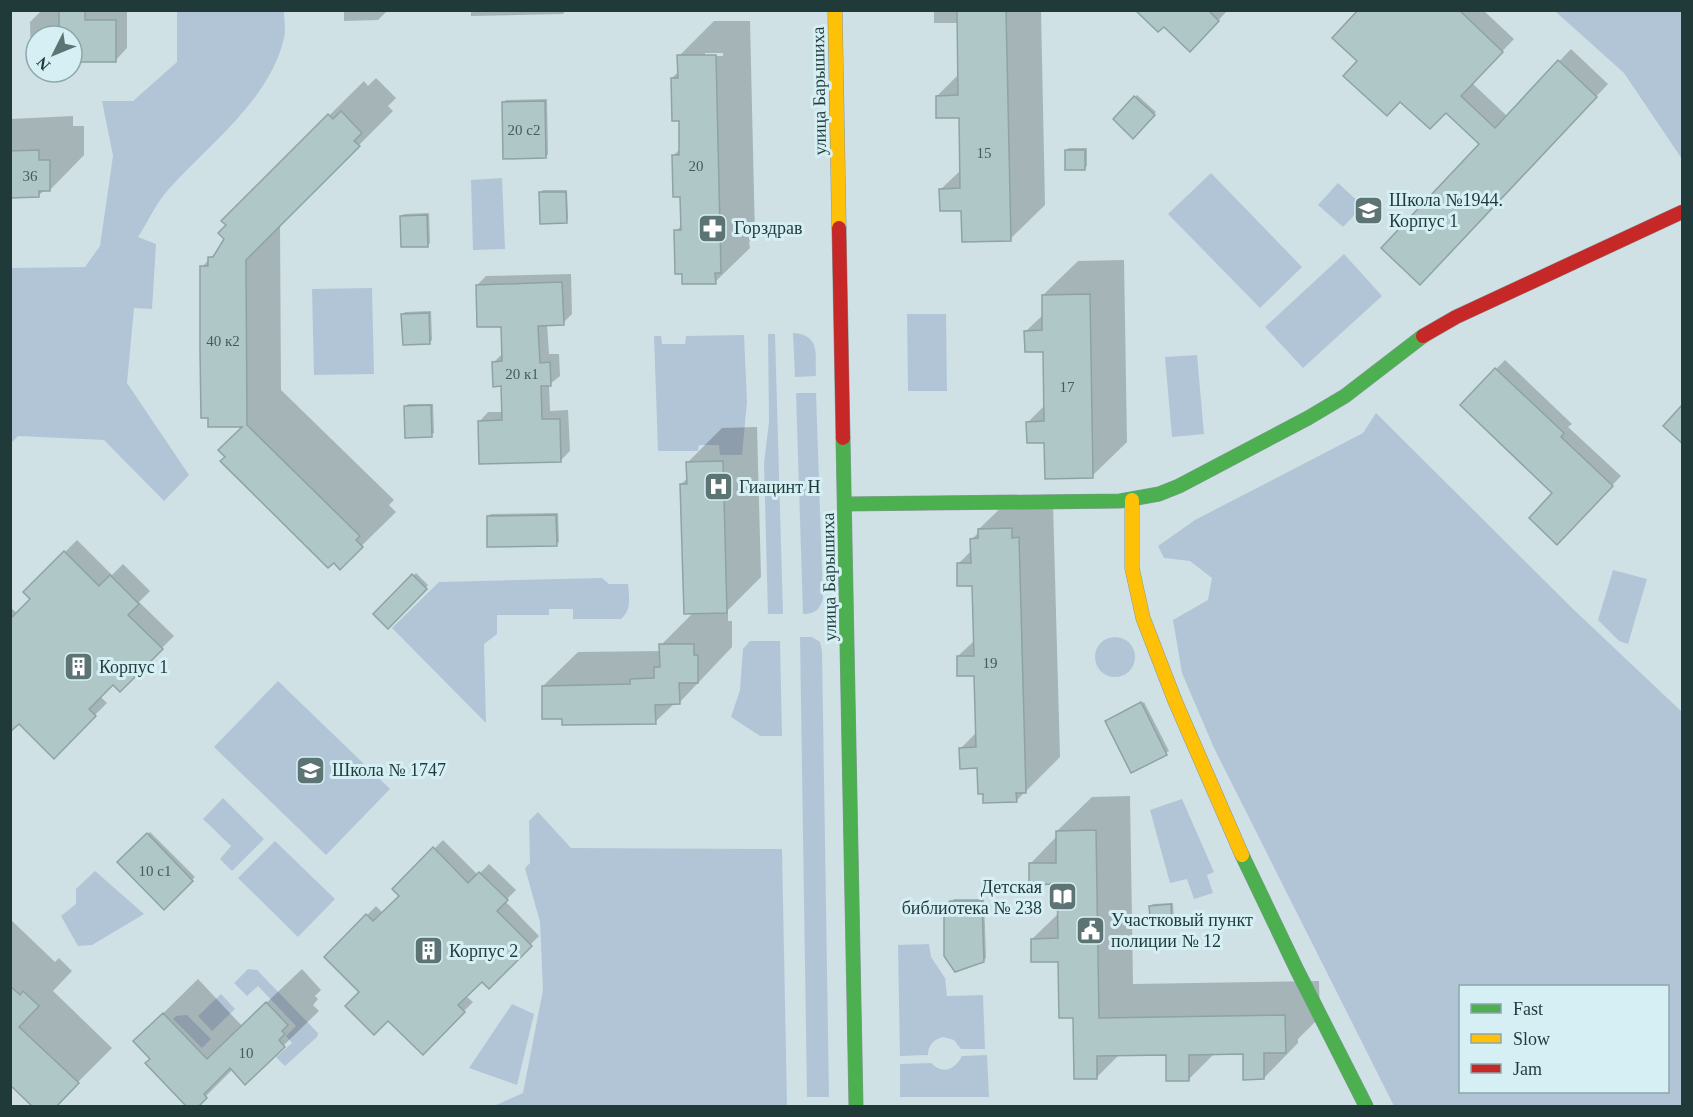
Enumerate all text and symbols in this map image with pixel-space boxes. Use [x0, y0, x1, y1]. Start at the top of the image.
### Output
north arrow [24, 24, 84, 84]
street label: улица Барышиха [808, 27, 830, 155]
text: N [33, 54, 54, 74]
house number: 20 с2 [508, 122, 540, 138]
house number: 15 [977, 145, 992, 161]
house number: 20 [689, 158, 704, 174]
house number: 36 [23, 168, 38, 184]
place label: Школа №1944. Корпус 1 [1389, 190, 1503, 231]
school or university icon: Школа №1944. Корпус 1 [1352, 194, 1384, 226]
pharmacy icon: Горздрав [697, 212, 729, 244]
place label: Горздрав [734, 218, 802, 238]
house number: 40 к2 [206, 333, 240, 349]
house number: 20 к1 [505, 366, 539, 382]
house number: 17 [1060, 379, 1075, 395]
hospital icon: Гиацинт Н [702, 471, 734, 503]
place label: Гиацинт Н [739, 477, 821, 497]
street label: улица Барышиха [818, 513, 840, 641]
building icon: Корпус 1 [62, 651, 94, 683]
house number: 19 [983, 655, 998, 671]
place label: Корпус 1 [99, 657, 168, 677]
school or university icon: Школа № 1747 [295, 754, 327, 786]
place label: Школа № 1747 [332, 760, 446, 780]
house number: 10 с1 [139, 863, 171, 879]
place label: Детская библиотека № 238 [902, 877, 1042, 918]
library icon: Детская библиотека № 238 [1047, 881, 1079, 913]
place label: Участковый пункт полиции № 12 [1111, 910, 1253, 951]
public building icon: Участковый пункт полиции № 12 [1074, 914, 1106, 946]
building icon: Корпус 2 [412, 935, 444, 967]
place label: Корпус 2 [449, 941, 518, 961]
legend [1459, 985, 1669, 1093]
text: Fast [1513, 999, 1543, 1019]
text: Slow [1513, 1029, 1550, 1049]
house number: 10 [239, 1045, 254, 1061]
text: Jam [1513, 1059, 1542, 1079]

